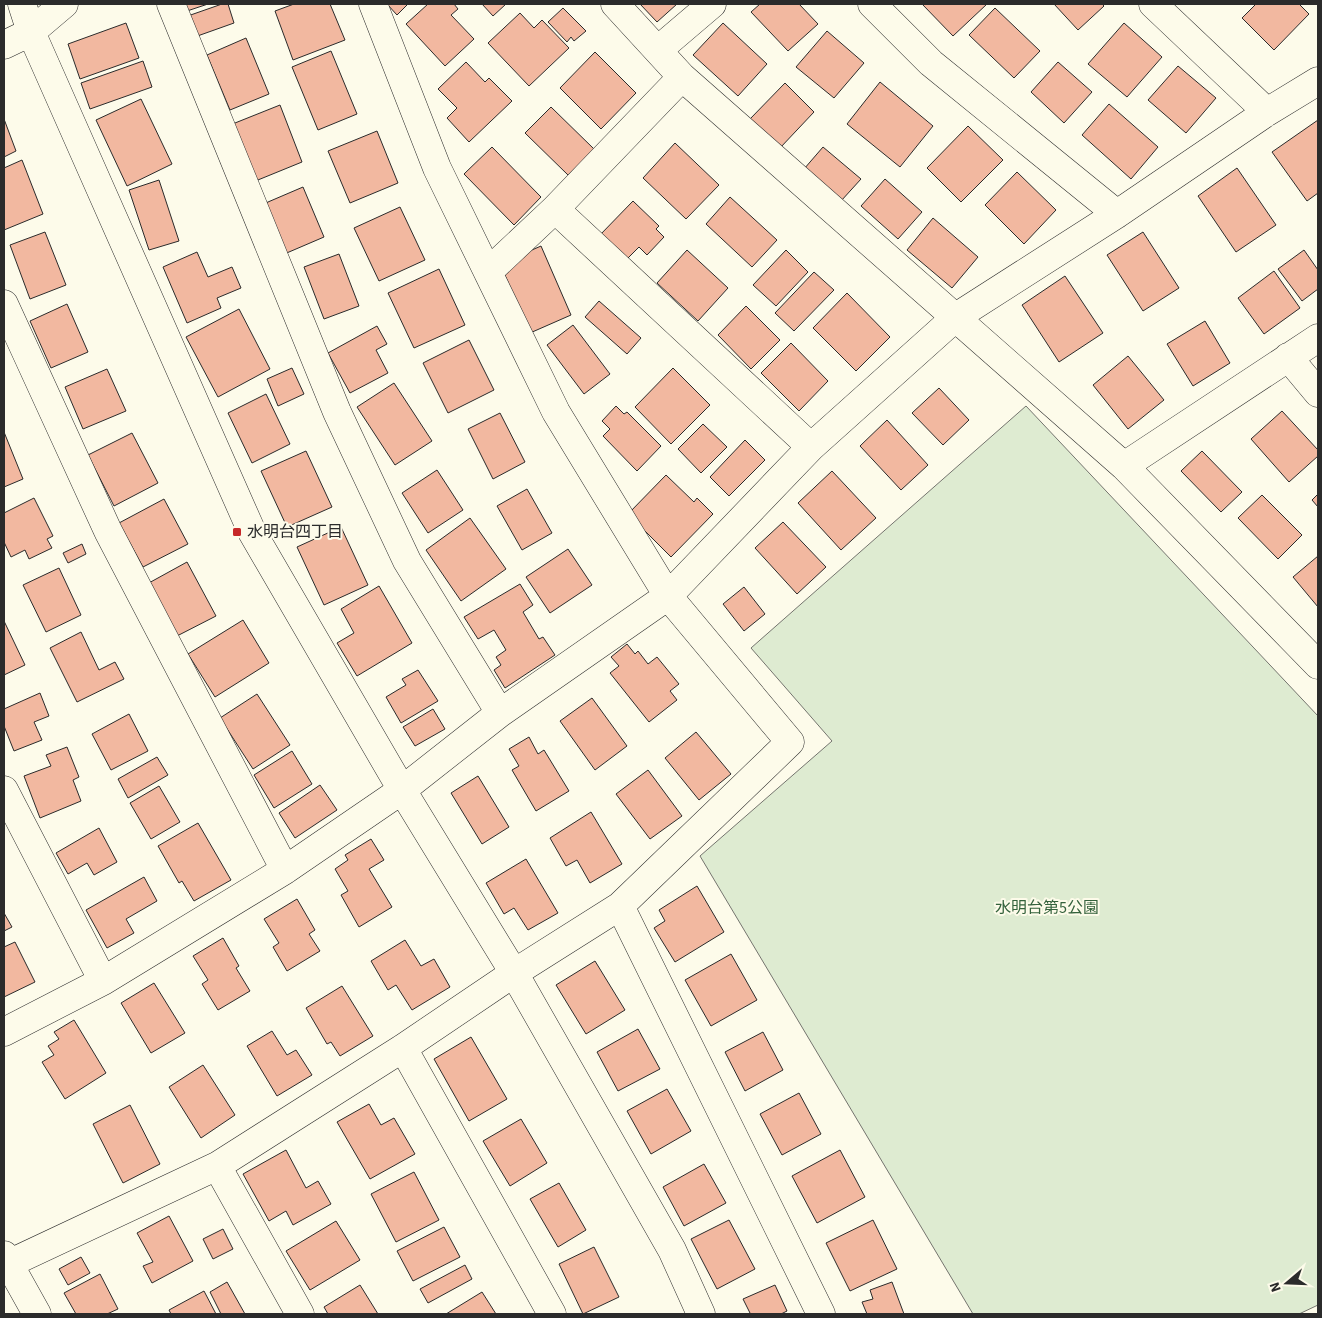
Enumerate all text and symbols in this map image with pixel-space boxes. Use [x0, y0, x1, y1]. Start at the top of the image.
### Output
place label: 水明台四丁目 [247, 521, 343, 543]
marker: 水明台四丁目 [231, 526, 243, 538]
park label: 水明台第5公園 [995, 897, 1099, 919]
north arrow [1262, 1258, 1312, 1308]
text: N [1265, 1279, 1287, 1295]

